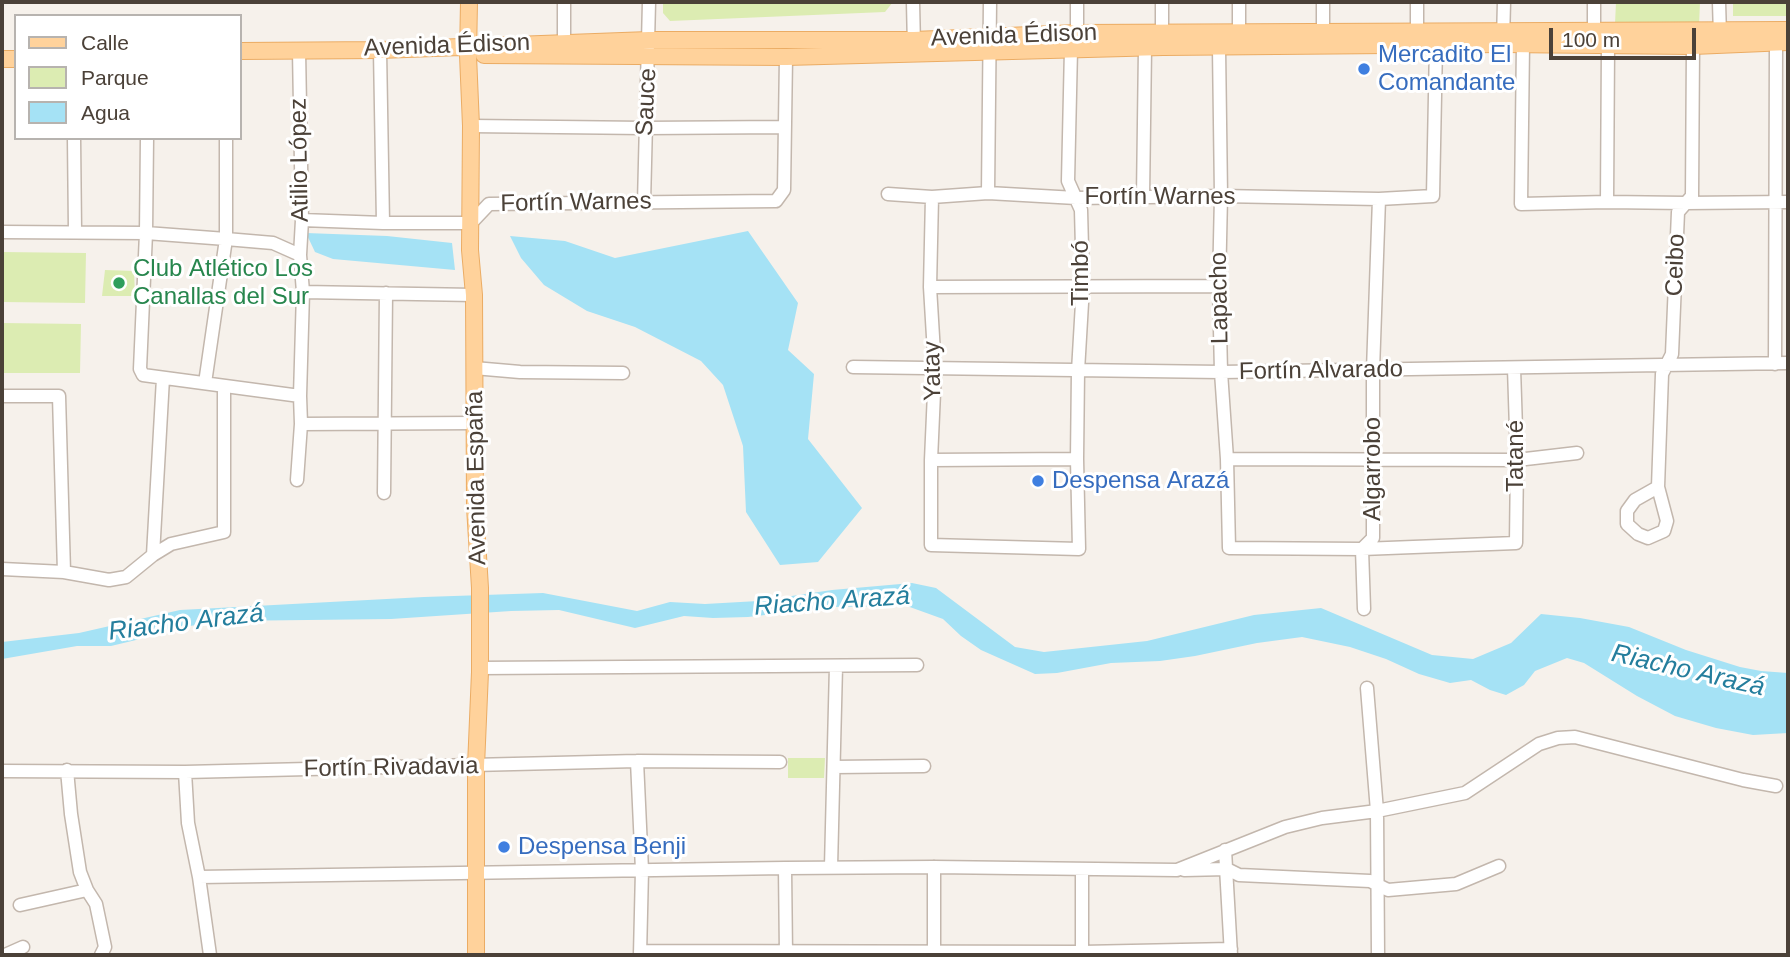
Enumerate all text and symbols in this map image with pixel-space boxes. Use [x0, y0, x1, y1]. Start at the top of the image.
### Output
legend [14, 14, 242, 140]
scale bar [1552, 14, 1699, 58]
street label: Avenida Édison [930, 19, 1098, 53]
text: 100 m [1562, 28, 1620, 51]
street label: Avenida Édison [363, 29, 531, 63]
text: Calle [81, 31, 129, 54]
place label: Mercadito El Comandante [1378, 41, 1515, 97]
marker: Mercadito El Comandante [1356, 61, 1372, 77]
text: Parque [81, 66, 149, 89]
street label: Sauce [631, 67, 663, 137]
street label: Atilio López [285, 98, 315, 222]
text: Agua [81, 101, 130, 124]
street label: Fortín Warnes [1084, 183, 1236, 211]
street label: Fortín Warnes [500, 187, 652, 219]
street label: Ceibo [1661, 233, 1691, 297]
street label: Timbó [1067, 240, 1095, 306]
street label: Lapacho [1205, 252, 1235, 344]
place label: Club Atlético Los Canallas del Sur [133, 255, 313, 311]
marker: Club Atlético Los Canallas del Sur [111, 275, 127, 291]
street label: Yatay [918, 341, 948, 401]
street label: Fortín Alvarado [1239, 355, 1403, 387]
street label: Avenida España [461, 391, 493, 565]
street label: Algarrobo [1359, 417, 1387, 521]
street label: Tatané [1502, 420, 1530, 492]
place label: Despensa Arazá [1052, 467, 1229, 495]
marker: Despensa Arazá [1030, 473, 1046, 489]
water label: Riacho Arazá [753, 581, 911, 623]
water label: Riacho Arazá [107, 598, 265, 648]
water label: Riacho Arazá [1608, 638, 1768, 704]
street label: Fortín Rivadavia [303, 752, 479, 784]
place label: Despensa Benji [518, 833, 686, 861]
marker: Despensa Benji [496, 839, 512, 855]

